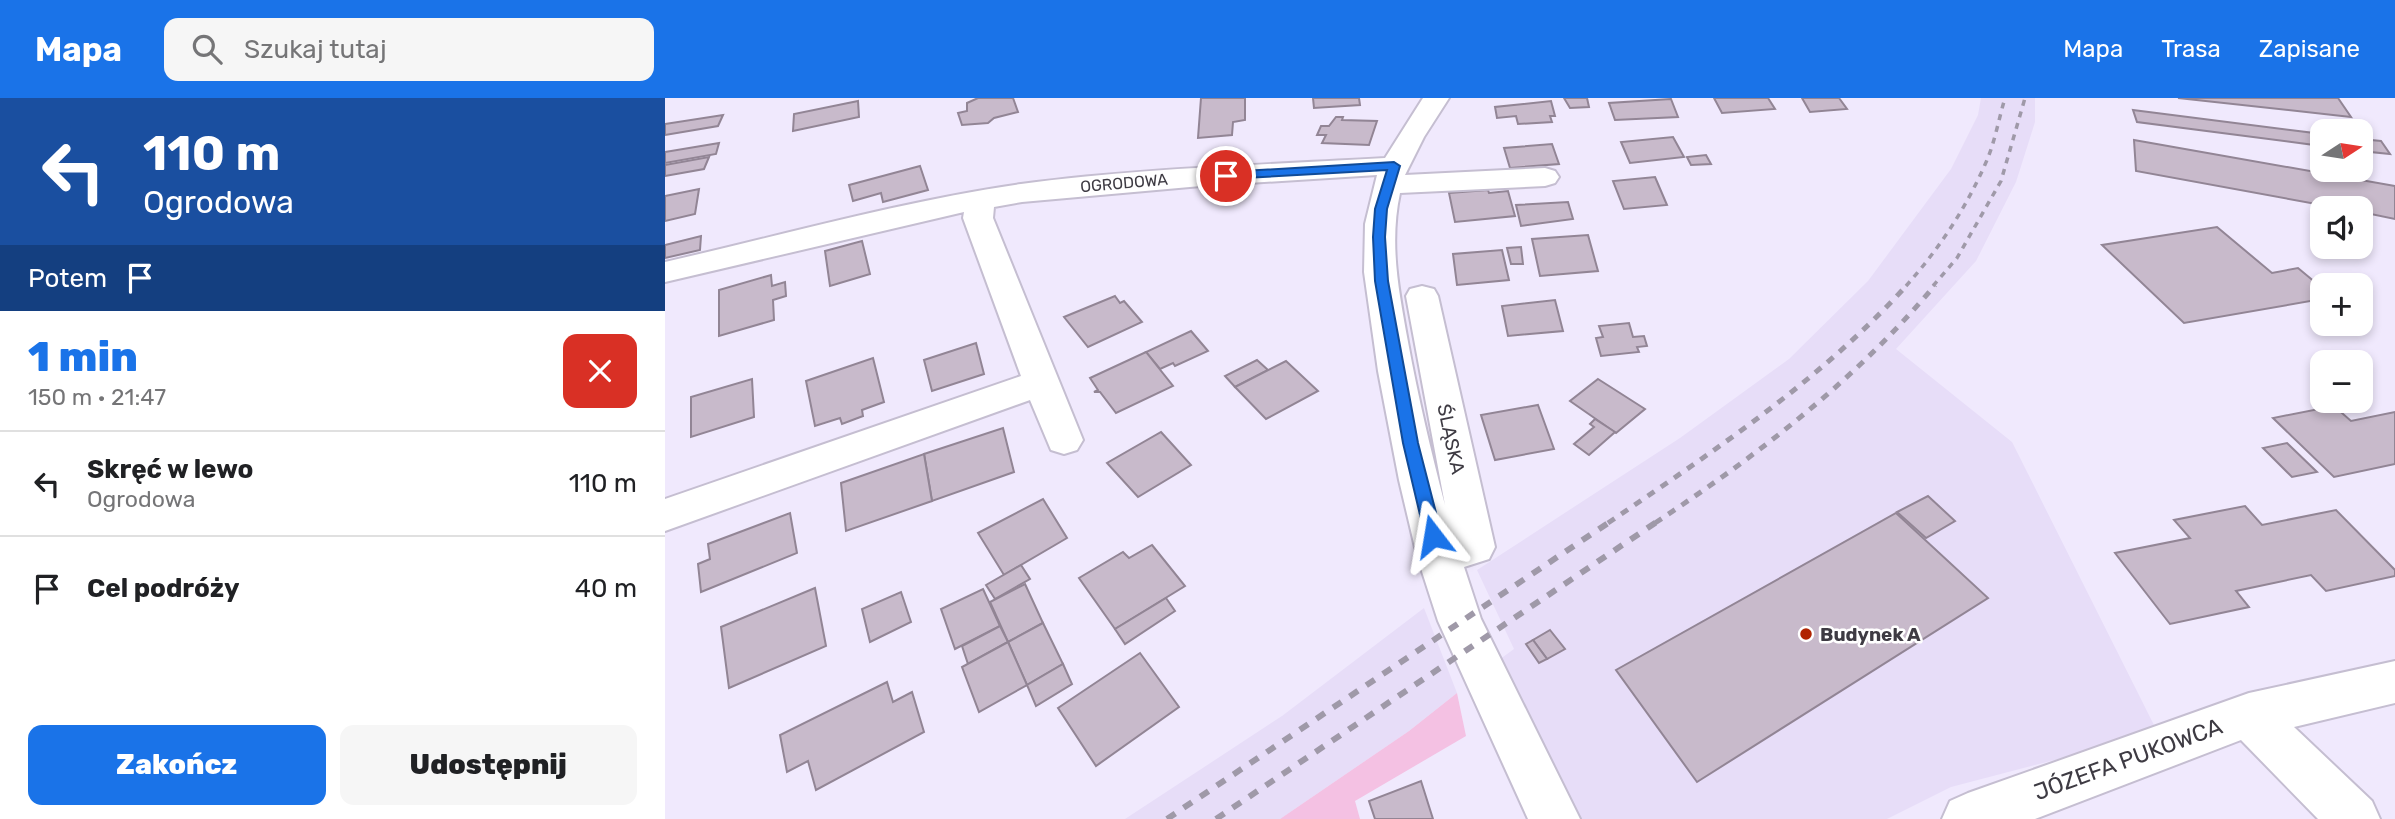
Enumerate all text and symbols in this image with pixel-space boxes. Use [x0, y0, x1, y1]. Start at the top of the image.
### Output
search box [164, 18, 654, 81]
text: Mapa [35, 30, 122, 69]
icon: search [188, 30, 226, 68]
text: Szukaj tutaj [244, 34, 387, 65]
text: Mapa [2063, 35, 2123, 63]
text: Trasa [2161, 35, 2221, 63]
text: Zapisane [2259, 35, 2360, 63]
north arrow [2310, 119, 2373, 182]
map controls [2310, 119, 2373, 413]
text: 110 m [143, 124, 280, 182]
icon: left [28, 126, 119, 217]
pin [1196, 146, 1256, 206]
icon: arrive [1207, 157, 1245, 195]
street label: OGRODOWA [1079, 170, 1169, 196]
text: Ogrodowa [143, 183, 294, 221]
button: sound [2310, 196, 2373, 259]
icon: arrive [121, 259, 159, 297]
text: Potem [28, 263, 107, 294]
button: + [2310, 273, 2373, 336]
text: 1 min [28, 332, 138, 382]
button: close [563, 334, 637, 408]
button: − [2310, 350, 2373, 413]
text: 150 m · 21:47 [28, 383, 166, 411]
street label: ŚLĄSKA [1432, 402, 1470, 476]
text: Skręć w lewo [87, 454, 253, 485]
icon: left [28, 465, 66, 503]
text: 110 m [569, 468, 637, 499]
text: Ogrodowa [87, 485, 195, 513]
position arrow [1396, 499, 1470, 573]
icon: arrive [28, 570, 66, 608]
text: Cel podróży [87, 573, 240, 604]
text: 40 m [575, 573, 637, 604]
place label: Budynek A [1820, 623, 1921, 646]
marker: Budynek A [1798, 626, 1814, 642]
street label: JÓZEFA PUKOWCA [2030, 712, 2226, 806]
button: Zakończ [28, 725, 326, 805]
button: Udostępnij [340, 725, 637, 805]

